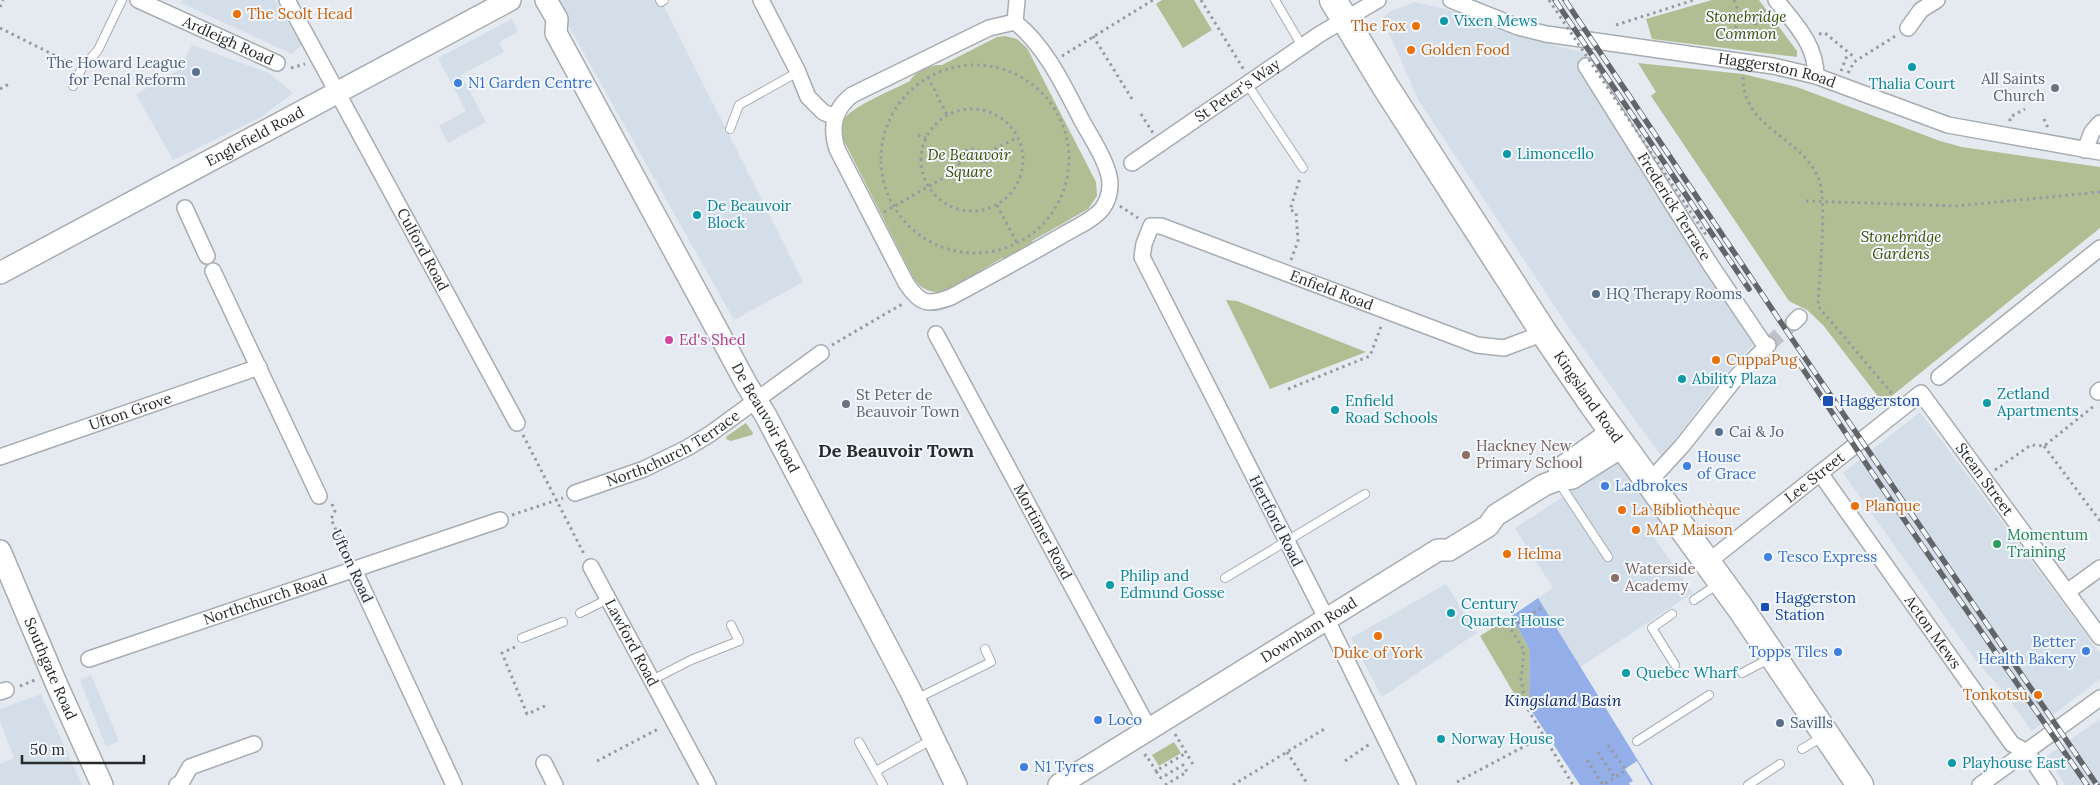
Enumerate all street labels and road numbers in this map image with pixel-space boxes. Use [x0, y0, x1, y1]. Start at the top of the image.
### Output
street label: Ardleigh Road [179, 11, 277, 69]
street label: Haggerston Road [1717, 48, 1839, 92]
street label: St Peter's Way [1191, 54, 1284, 126]
street label: Englefield Road [202, 102, 307, 170]
street label: Frederick Terrace [1634, 149, 1716, 264]
street label: Culford Road [393, 205, 453, 294]
street label: Enfield Road [1287, 265, 1376, 314]
street label: Kingsland Road [1550, 347, 1627, 446]
street label: De Beauvoir Road [728, 359, 804, 476]
street label: Ufton Grove [86, 388, 174, 434]
street label: Northchurch Terrace [604, 406, 743, 490]
street label: Stean Street [1952, 439, 2018, 519]
street label: Lee Street [1780, 447, 1848, 507]
street label: Hertford Road [1245, 472, 1308, 570]
street label: Mortimer Road [1010, 481, 1077, 583]
street label: Ufton Road [327, 526, 378, 606]
street label: Northchurch Road [201, 569, 329, 629]
street label: Acton Mews [1900, 591, 1966, 672]
street label: Downham Road [1257, 593, 1360, 667]
street label: Lawford Road [601, 596, 663, 690]
street label: Southgate Road [20, 614, 81, 723]

